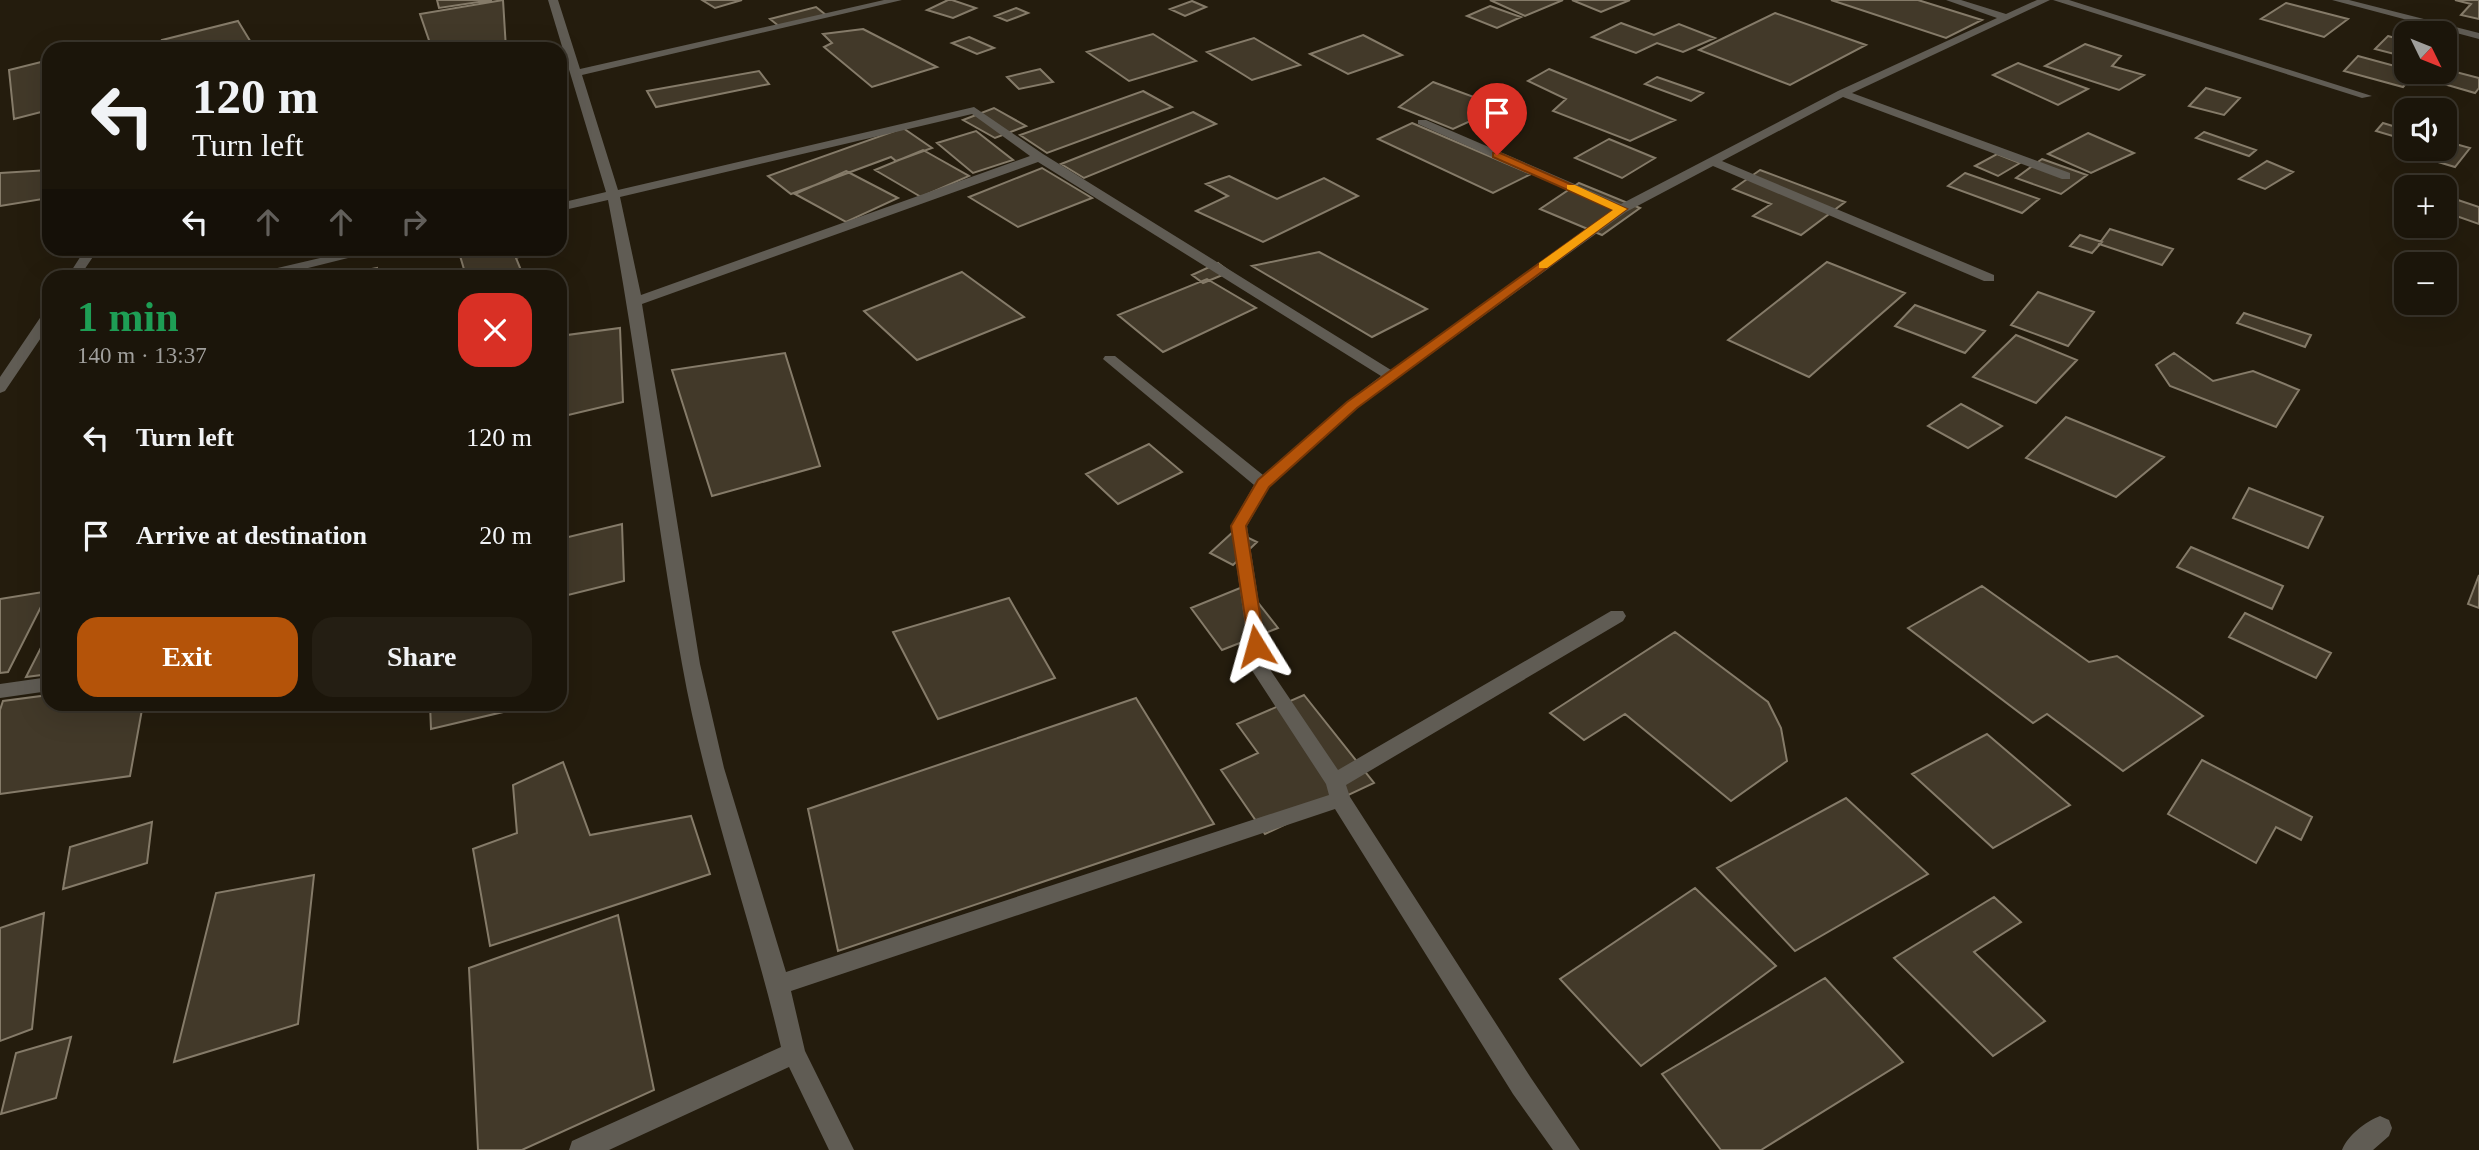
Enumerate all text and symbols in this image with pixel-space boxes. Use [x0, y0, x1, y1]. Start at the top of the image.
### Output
north arrow [2394, 21, 2457, 84]
map controls [2394, 21, 2457, 315]
text: 120 m [192, 69, 319, 124]
icon: left [77, 70, 168, 161]
pin [1467, 83, 1527, 155]
icon: arrive [1478, 94, 1516, 132]
button: sound [2394, 98, 2457, 161]
text: Turn left [192, 127, 304, 163]
button: + [2394, 175, 2457, 238]
icon: left [176, 203, 214, 241]
icon: ahead [249, 203, 287, 241]
icon: ahead [322, 203, 360, 241]
icon: right [395, 203, 433, 241]
button: − [2394, 252, 2457, 315]
button: close [458, 293, 532, 367]
text: 1 min [77, 294, 179, 340]
text: 140 m · 13:37 [77, 343, 207, 368]
icon: left [77, 419, 115, 457]
text: Turn left [136, 423, 234, 452]
text: 120 m [466, 423, 532, 452]
icon: arrive [77, 517, 115, 555]
text: Arrive at destination [136, 521, 367, 550]
text: 20 m [479, 521, 532, 550]
position arrow [1219, 609, 1293, 683]
button: Exit [77, 617, 298, 697]
button: Share [312, 617, 532, 697]

